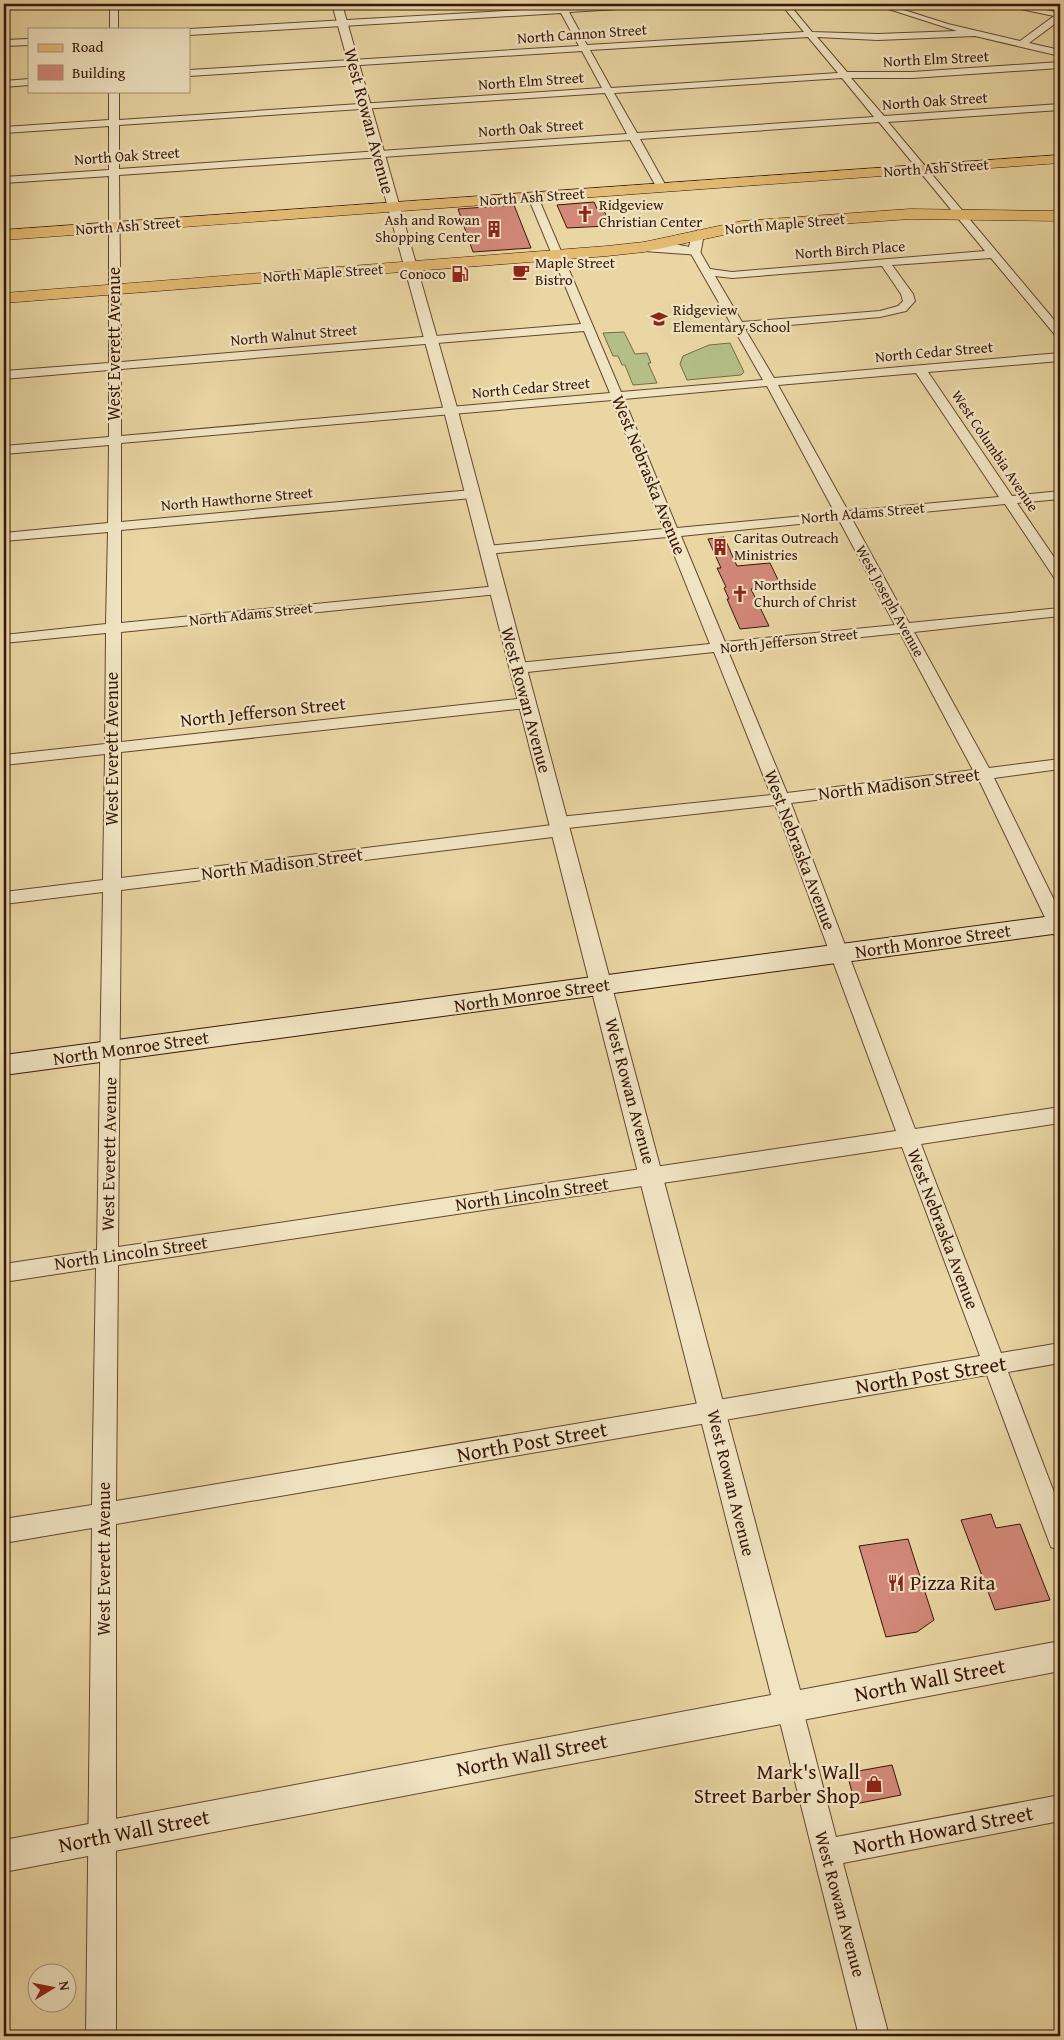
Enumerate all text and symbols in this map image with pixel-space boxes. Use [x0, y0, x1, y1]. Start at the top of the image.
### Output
street label: North Cannon Street [516, 18, 648, 49]
legend [28, 28, 190, 92]
text: Road [72, 36, 103, 57]
street label: West Rowan Avenue [337, 45, 402, 197]
street label: North Elm Street [883, 45, 990, 72]
text: Building [72, 62, 126, 83]
street label: North Elm Street [477, 66, 585, 95]
street label: North Oak Street [881, 86, 989, 115]
street label: North Oak Street [477, 113, 585, 142]
street label: North Oak Street [73, 141, 181, 170]
street label: North Ash Street [883, 153, 990, 182]
street label: North Ash Street [479, 182, 586, 211]
place label: Ridgeview Christian Center [599, 194, 702, 232]
church icon: Ridgeview Christian Center [575, 204, 595, 224]
street label: North Maple Street [724, 208, 847, 239]
place label: Ash and Rowan Shopping Center [375, 209, 481, 247]
street label: North Ash Street [75, 211, 182, 240]
building icon: Ash and Rowan Shopping Center [484, 219, 504, 239]
street label: North Birch Place [794, 235, 906, 264]
place label: Maple Street Bistro [535, 252, 616, 290]
street label: North Maple Street [262, 258, 385, 287]
cafe icon: Maple Street Bistro [511, 262, 531, 282]
place label: Conoco [400, 263, 446, 284]
fuel station icon: Conoco [450, 264, 470, 284]
street label: West Everett Avenue [100, 267, 127, 421]
place label: Ridgeview Elementary School [673, 299, 791, 337]
school or university icon: Ridgeview Elementary School [649, 309, 669, 329]
street label: North Walnut Street [230, 318, 359, 351]
street label: North Cedar Street [874, 336, 995, 367]
street label: North Cedar Street [471, 372, 592, 403]
street label: West Columbia Avenue [947, 386, 1044, 516]
street label: West Nebraska Avenue [605, 391, 694, 559]
street label: North Hawthorne Street [160, 481, 314, 516]
street label: North Adams Street [800, 497, 926, 528]
place label: Caritas Outreach Ministries [734, 527, 839, 565]
building icon: Caritas Outreach Ministries [710, 537, 730, 557]
street label: West Joseph Avenue [851, 541, 930, 661]
place label: Northside Church of Christ [754, 574, 857, 612]
church icon: Northside Church of Christ [730, 584, 750, 604]
street label: North Adams Street [188, 596, 315, 630]
street label: North Jefferson Street [719, 623, 860, 658]
street label: West Rowan Avenue [494, 624, 559, 776]
street label: West Everett Avenue [98, 672, 125, 826]
street label: North Jefferson Street [179, 689, 348, 734]
street label: North Madison Street [817, 760, 982, 807]
street label: West Nebraska Avenue [757, 766, 844, 934]
street label: North Madison Street [200, 840, 365, 887]
street label: North Monroe Street [853, 916, 1013, 965]
street label: North Monroe Street [452, 970, 612, 1019]
street label: West Rowan Avenue [598, 1015, 663, 1167]
street label: North Monroe Street [51, 1023, 211, 1072]
street label: West Everett Avenue [94, 1077, 123, 1231]
street label: West Nebraska Avenue [900, 1145, 987, 1313]
street label: North Lincoln Street [454, 1169, 611, 1218]
street label: North Lincoln Street [53, 1228, 210, 1277]
street label: North Post Street [853, 1347, 1009, 1402]
street label: West Rowan Avenue [700, 1407, 763, 1559]
street label: North Post Street [454, 1413, 610, 1470]
street label: West Everett Avenue [90, 1482, 117, 1636]
place label: Pizza Rita [910, 1567, 996, 1598]
restaurant icon: Pizza Rita [886, 1573, 906, 1593]
street label: North Wall Street [852, 1650, 1009, 1709]
street label: North Wall Street [454, 1725, 611, 1784]
place label: Mark's Wall Street Barber Shop [694, 1756, 860, 1811]
shop icon: Mark's Wall Street Barber Shop [864, 1774, 884, 1794]
street label: North Howard Street [850, 1797, 1036, 1862]
street label: North Wall Street [56, 1801, 213, 1860]
street label: West Rowan Avenue [808, 1828, 873, 1980]
north arrow [28, 1962, 78, 2012]
text: N [54, 1979, 76, 1993]

